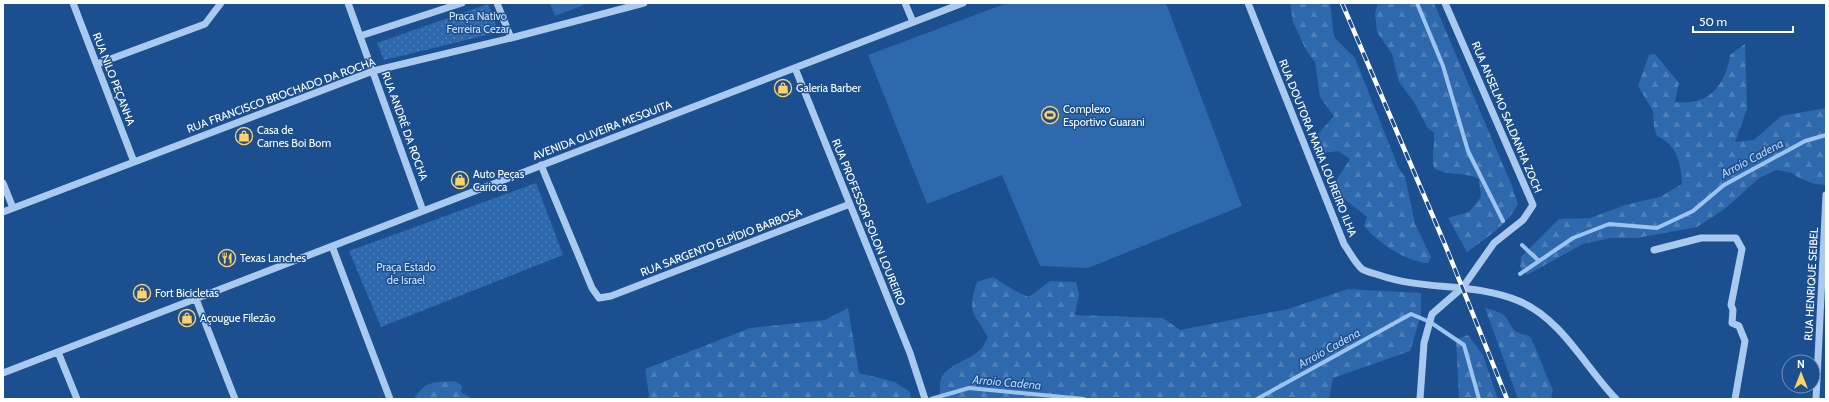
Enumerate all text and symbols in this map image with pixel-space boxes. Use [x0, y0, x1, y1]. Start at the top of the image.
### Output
scale bar [1693, 8, 1793, 34]
park label: Praça Nativo Ferreira Cezar [446, 9, 510, 36]
text: 50 m [1699, 14, 1727, 29]
street label: RUA NILO PEÇANHA [90, 30, 138, 128]
street label: RUA ANSELMO SALDANHA ZOCH [1469, 39, 1545, 195]
street label: RUA FRANCISCO BROCHADO DA ROCHA [185, 54, 377, 136]
street label: RUA DOUTORA MARIA LOUREIRO ILHA [1276, 57, 1360, 239]
street label: RUA ANDRÉ DA ROCHA [379, 70, 431, 183]
shop icon: Galeria Barber [773, 78, 793, 98]
place label: Galeria Barber [796, 81, 861, 95]
street label: AVENIDA OLIVEIRA MESQUITA [531, 97, 674, 163]
place label: Complexo Esportivo Guarani [1063, 102, 1145, 129]
sports icon: Complexo Esportivo Guarani [1040, 105, 1060, 125]
place label: Casa de Carnes Boi Bom [257, 123, 331, 150]
shop icon: Casa de Carnes Boi Bom [234, 126, 254, 146]
water label: Arroio Cadena [1717, 135, 1786, 181]
street label: RUA PROFESSOR SOLON LOUREIRO [829, 137, 909, 308]
place label: Auto Peças Carioca [473, 167, 525, 194]
shop icon: Auto Peças Carioca [450, 170, 470, 190]
street label: RUA SARGENTO ELPÍDIO BARBOSA [638, 205, 804, 279]
street label: RUA HENRIQUE SEIBEL [1801, 227, 1821, 341]
restaurant icon: Texas Lanches [217, 248, 237, 268]
place label: Texas Lanches [240, 251, 307, 265]
park label: Praça Estado de Israel [376, 260, 436, 287]
shop icon: Fort Bicicletas [132, 283, 152, 303]
place label: Fort Bicicletas [155, 286, 219, 300]
shop icon: Açougue Filezão [177, 308, 197, 328]
place label: Açougue Filezão [200, 311, 275, 325]
water label: Arroio Cadena [1294, 325, 1363, 372]
north arrow [1781, 354, 1821, 394]
text: N [1797, 357, 1805, 371]
water label: Arroio Cadena [971, 371, 1042, 392]

